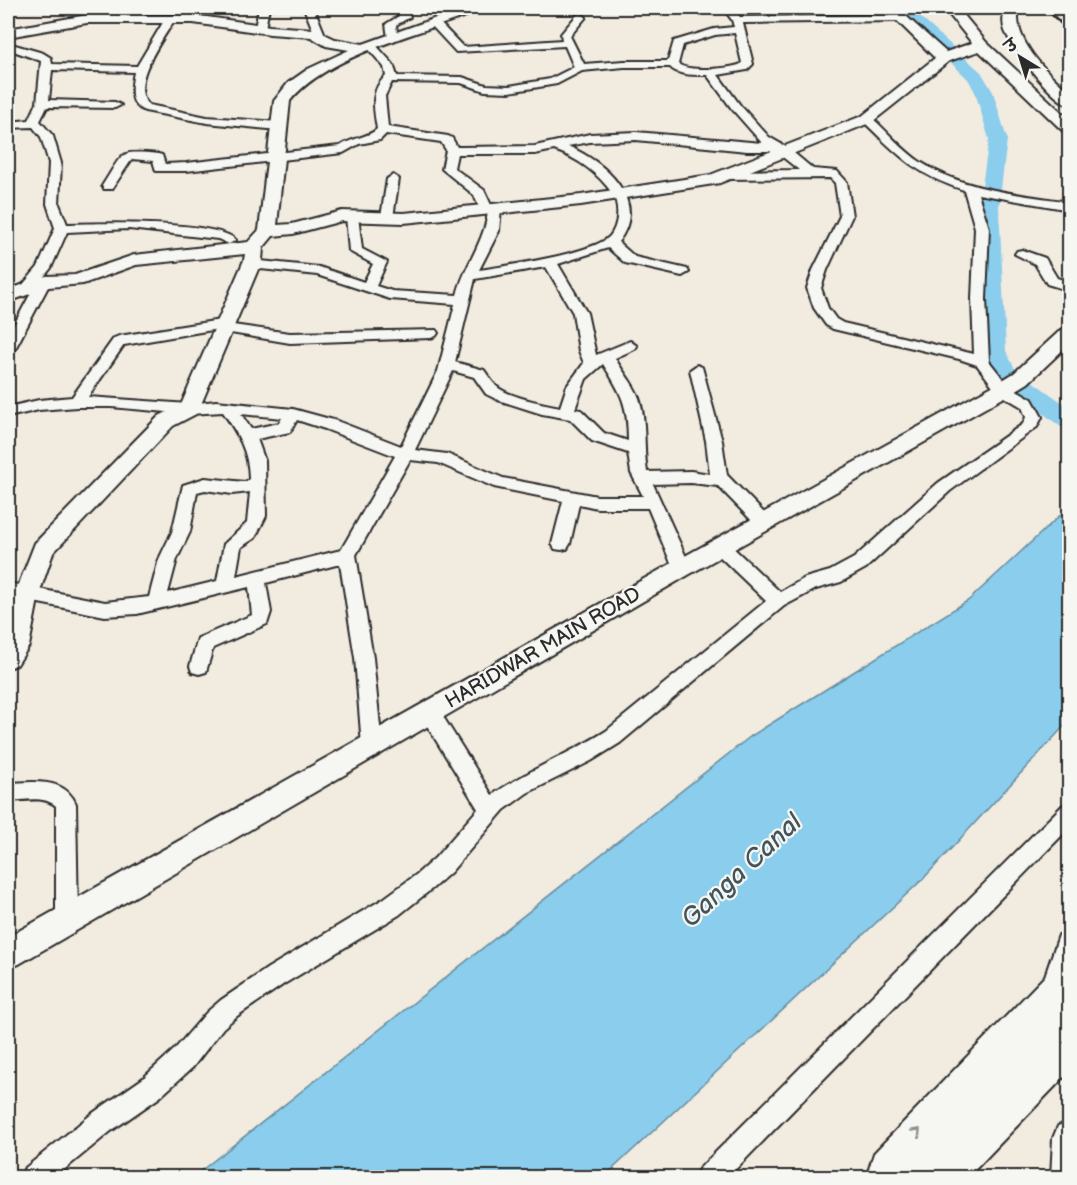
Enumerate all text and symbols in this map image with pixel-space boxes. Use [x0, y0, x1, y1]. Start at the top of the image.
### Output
north arrow [990, 27, 1050, 87]
text: उ [1000, 35, 1023, 58]
street label: HARIDWAR MAIN ROAD [441, 582, 645, 714]
water label: Ganga Canal [675, 807, 809, 935]
one-way arrow [910, 1128, 921, 1139]

